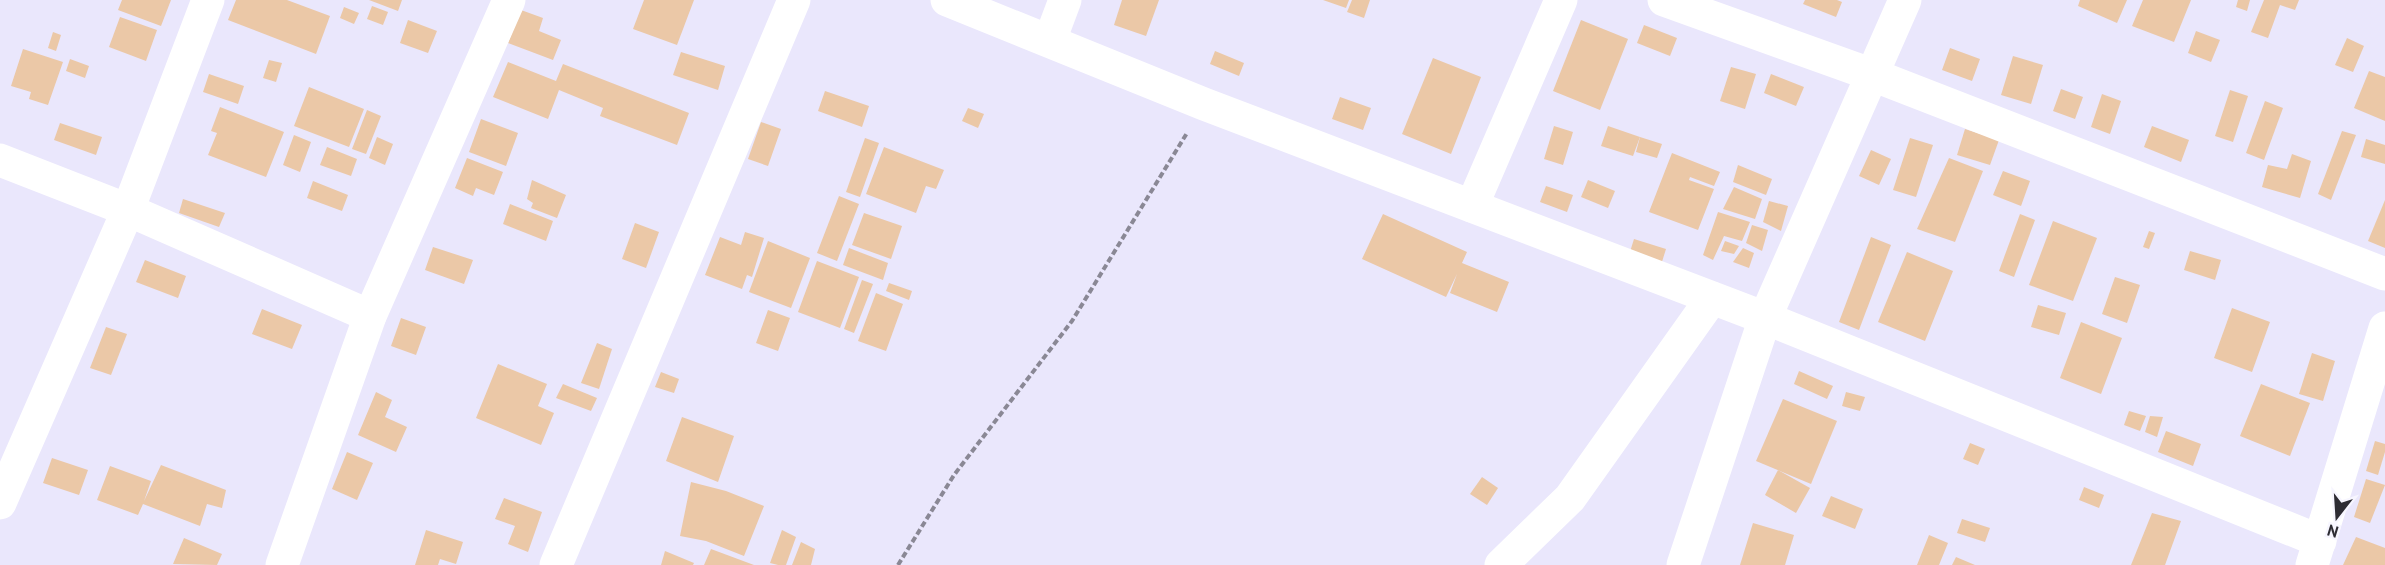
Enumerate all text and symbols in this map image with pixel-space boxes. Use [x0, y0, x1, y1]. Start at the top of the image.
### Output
north arrow [2307, 487, 2367, 547]
text: N [2325, 520, 2341, 542]

